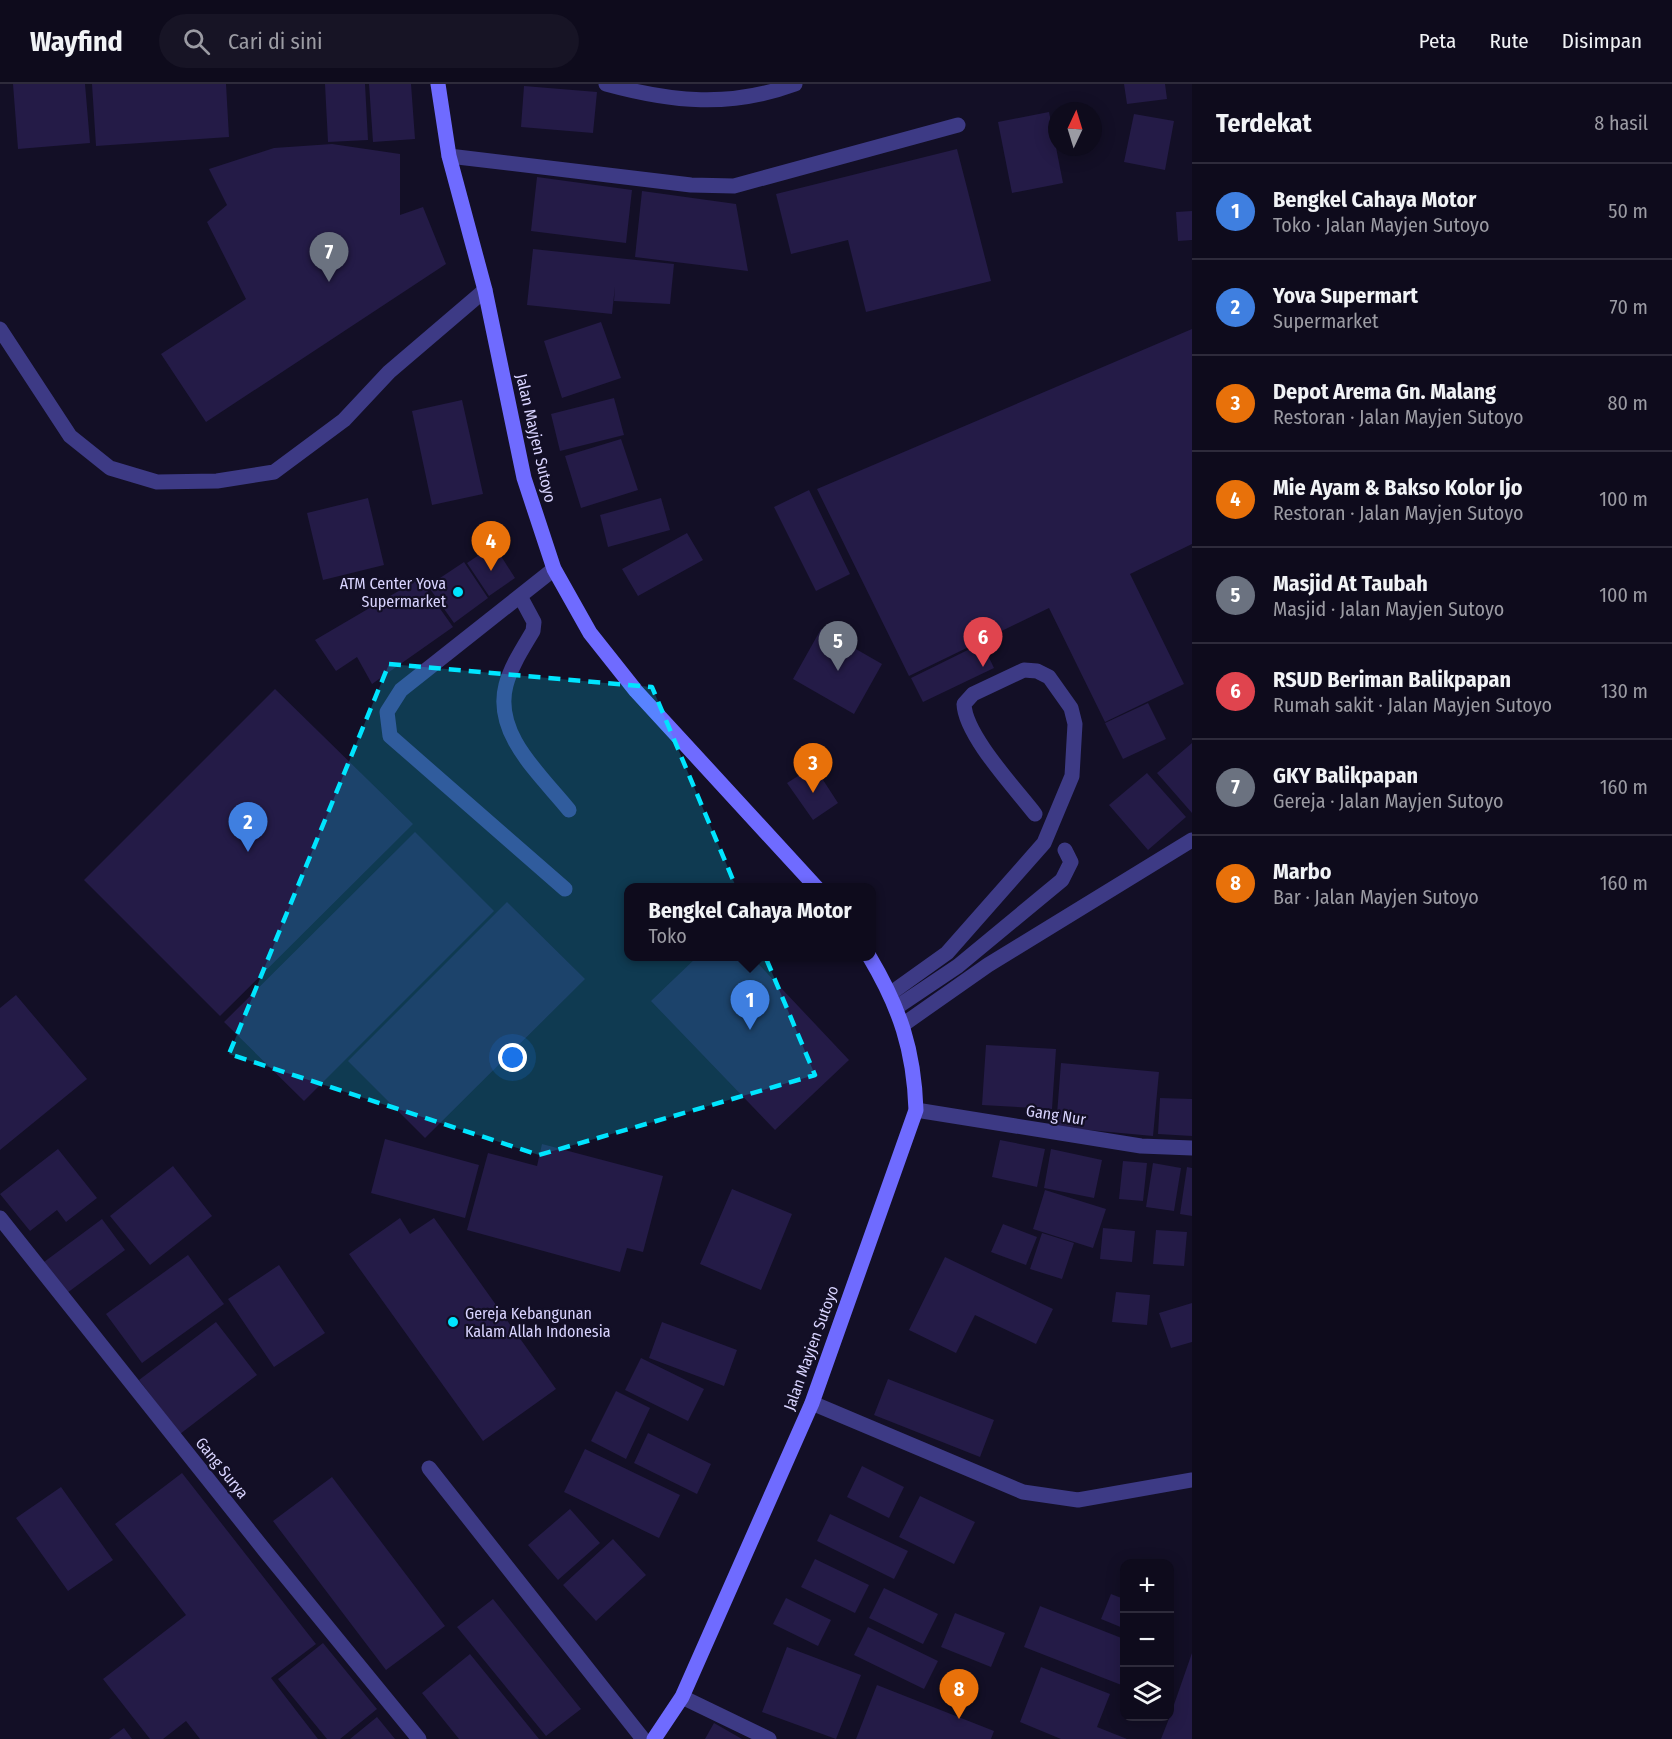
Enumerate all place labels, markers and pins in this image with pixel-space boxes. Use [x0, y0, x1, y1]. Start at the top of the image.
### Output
pin: 7 [310, 232, 348, 282]
pin: 4 [472, 522, 510, 571]
place label: ATM Center Yova Supermarket [340, 574, 447, 611]
marker: ATM Center Yova Supermarket [451, 585, 465, 599]
pin: 6 [964, 618, 1002, 667]
pin: 5 [818, 622, 858, 671]
pin: 3 [794, 744, 832, 793]
pin: 2 [228, 802, 268, 852]
pin: 1 [730, 980, 770, 1030]
place label: Gereja Kebangunan Kalam Allah Indonesia [465, 1304, 611, 1341]
marker: Gereja Kebangunan Kalam Allah Indonesia [446, 1315, 460, 1329]
pin: 8 [940, 1670, 978, 1719]

